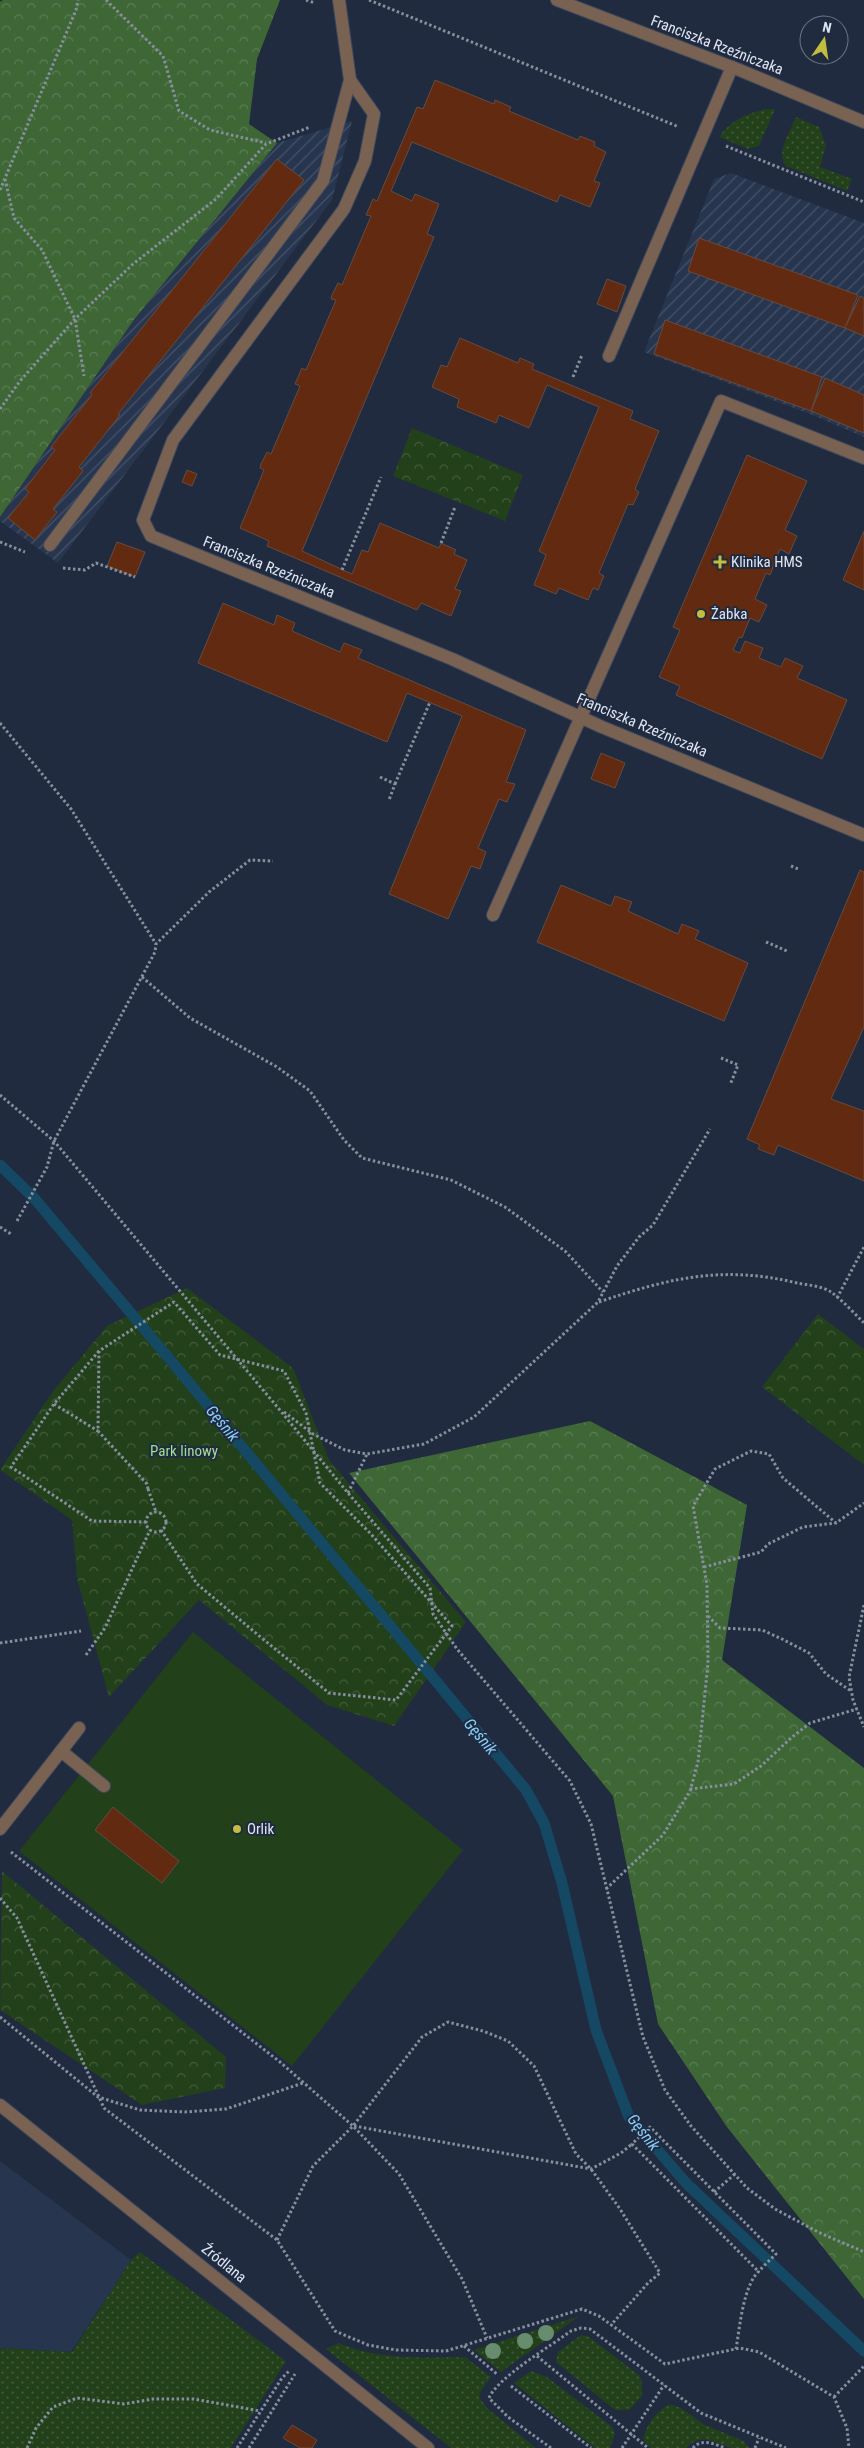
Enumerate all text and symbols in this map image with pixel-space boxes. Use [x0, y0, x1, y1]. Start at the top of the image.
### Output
street label: Franciszka Rzeźniczaka [648, 11, 786, 79]
north arrow [799, 15, 849, 65]
text: N [821, 19, 833, 36]
street label: Franciszka Rzeźniczaka [201, 532, 337, 602]
place label: Klinika HMS [731, 553, 803, 571]
marker: Klinika HMS [713, 555, 727, 569]
place label: Żabka [711, 605, 747, 623]
marker: Żabka [695, 608, 707, 620]
street label: Franciszka Rzeźniczaka [574, 689, 710, 761]
water label: Gęśnik [202, 1401, 244, 1446]
park label: Park linowy [150, 1442, 218, 1460]
water label: Gęśnik [460, 1714, 502, 1759]
place label: Orlik [247, 1820, 274, 1838]
marker: Orlik [231, 1823, 243, 1835]
water label: Gęśnik [623, 2110, 665, 2155]
street label: Źródlana [198, 2240, 250, 2286]

